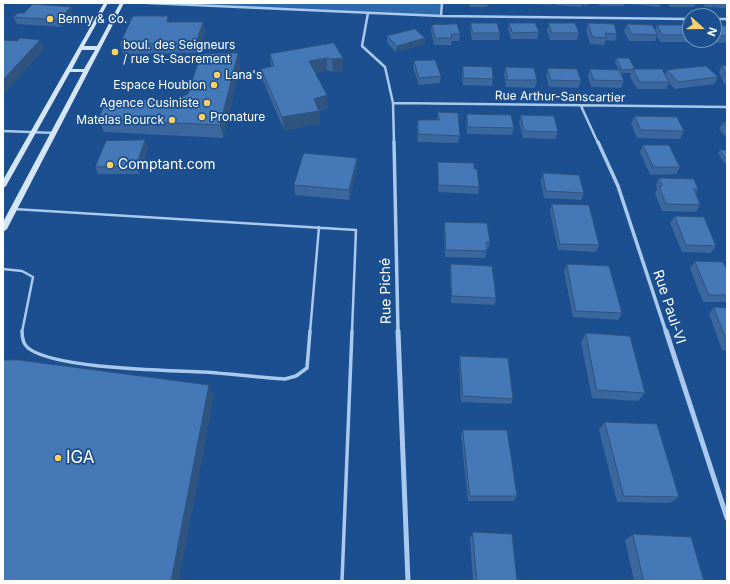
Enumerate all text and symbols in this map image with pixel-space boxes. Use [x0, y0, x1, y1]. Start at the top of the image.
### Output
north arrow [682, 8, 722, 48]
place label: Benny & Co. [58, 12, 127, 26]
marker: Benny & Co. [45, 14, 55, 24]
text: N [704, 26, 720, 38]
place label: boul. des Seigneurs / rue St-Sacrement [123, 38, 235, 66]
marker: boul. des Seigneurs / rue St-Sacrement [110, 47, 120, 57]
place label: Lana's [225, 68, 262, 82]
marker: Lana's [212, 70, 222, 80]
place label: Espace Houblon [113, 78, 206, 92]
marker: Espace Houblon [209, 80, 219, 90]
street label: Rue Arthur-Sanscartier [495, 89, 625, 105]
place label: Agence Cusiniste [100, 96, 199, 110]
marker: Agence Cusiniste [202, 98, 212, 108]
place label: Pronature [210, 110, 265, 124]
marker: Pronature [197, 112, 207, 122]
place label: Matelas Bourck [76, 113, 164, 127]
marker: Matelas Bourck [167, 115, 177, 125]
place label: Comptant.com [118, 157, 216, 173]
marker: Comptant.com [105, 160, 115, 170]
street label: Rue Piché [377, 258, 395, 324]
street label: Rue Paul-VI [649, 268, 689, 346]
place label: IGA [66, 448, 95, 468]
marker: IGA [53, 453, 63, 463]

